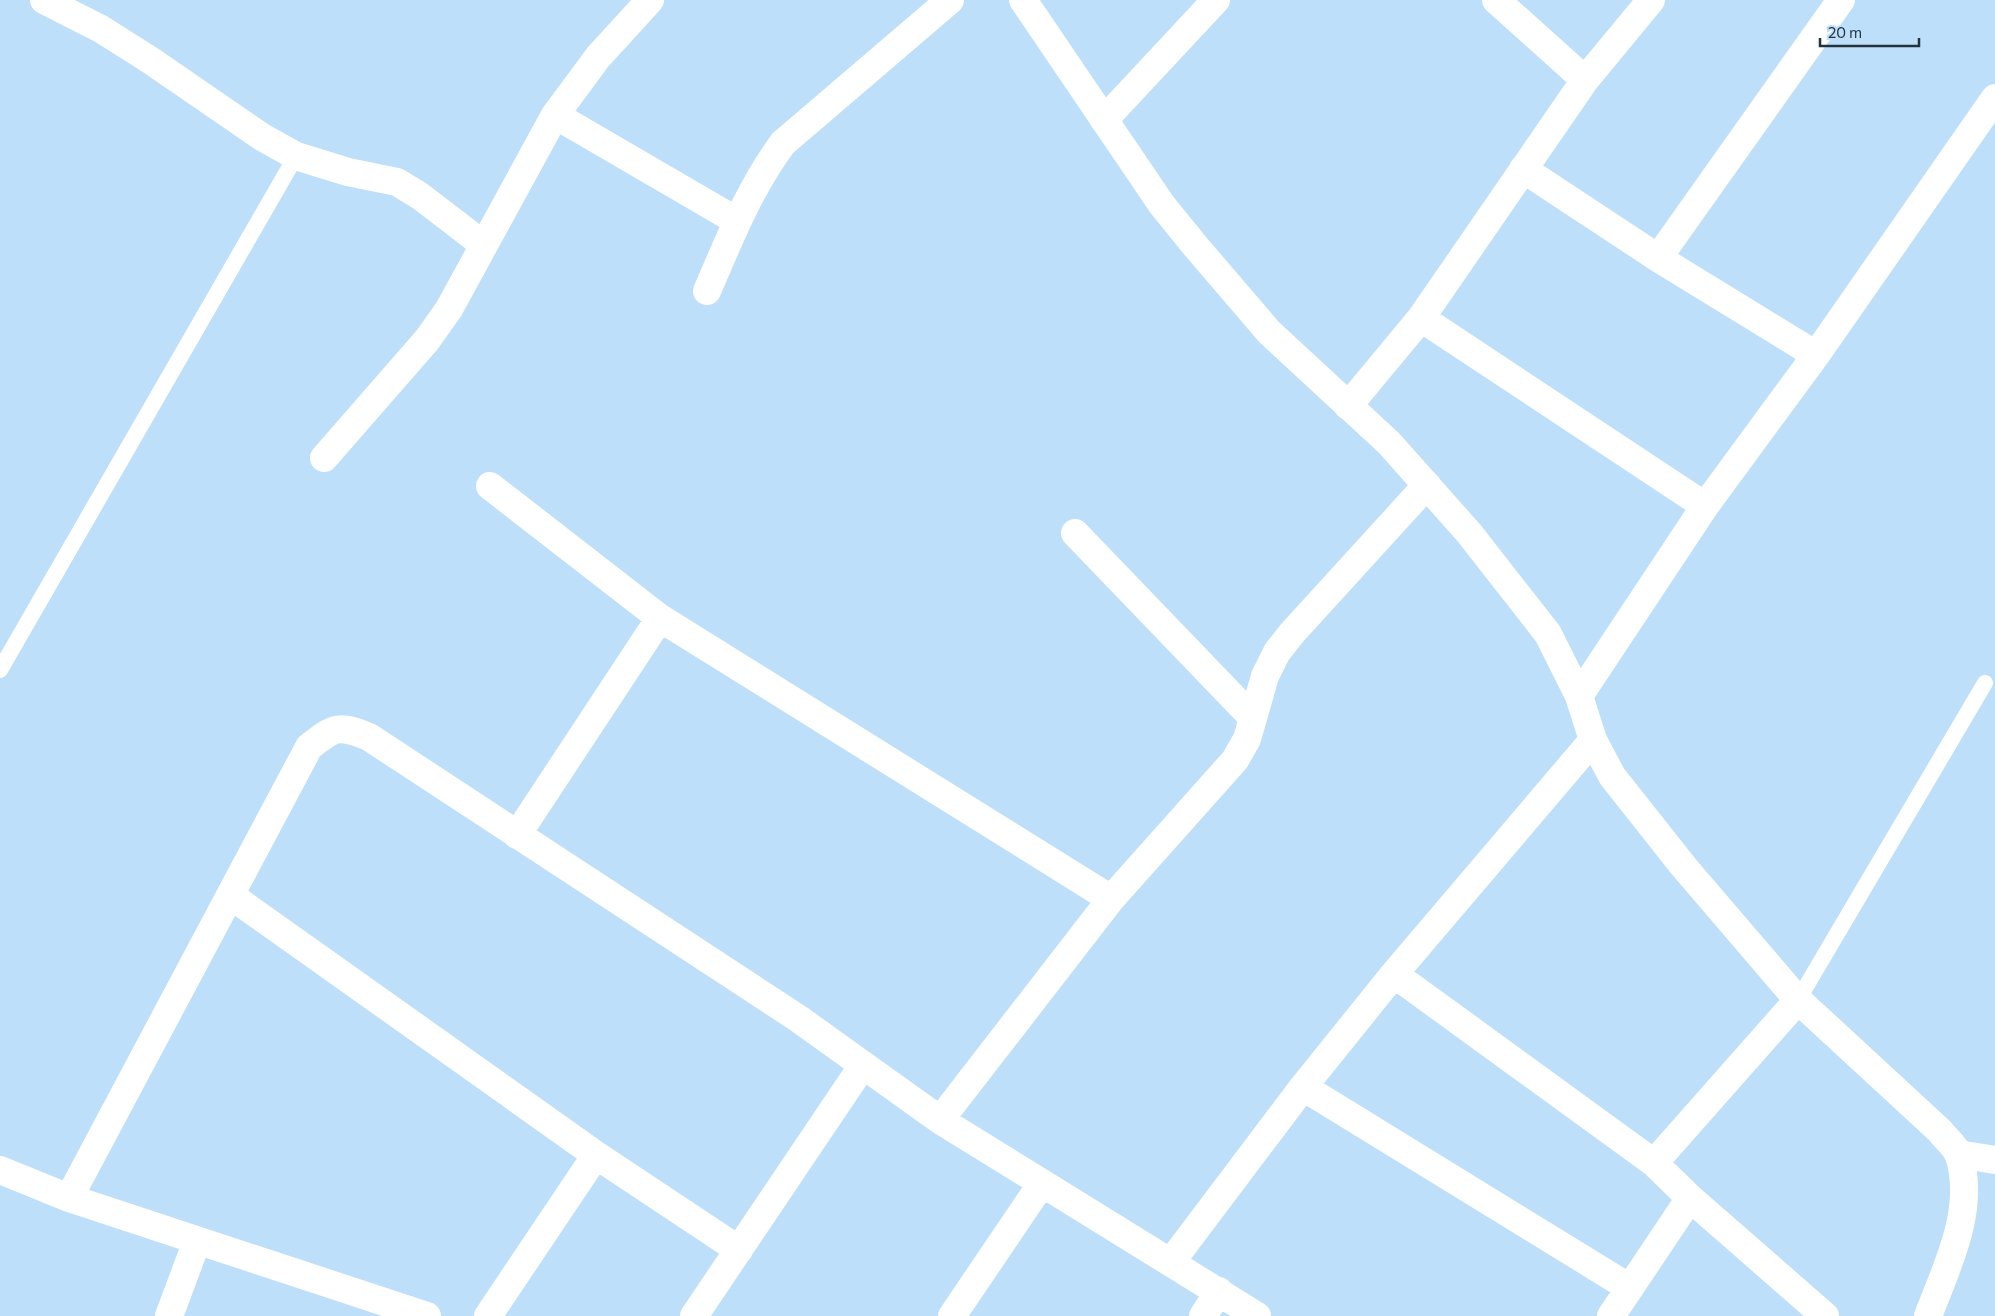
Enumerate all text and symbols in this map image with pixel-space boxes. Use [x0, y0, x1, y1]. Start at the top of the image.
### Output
scale bar [1820, 15, 1919, 47]
text: 20 m [1828, 23, 1862, 41]

